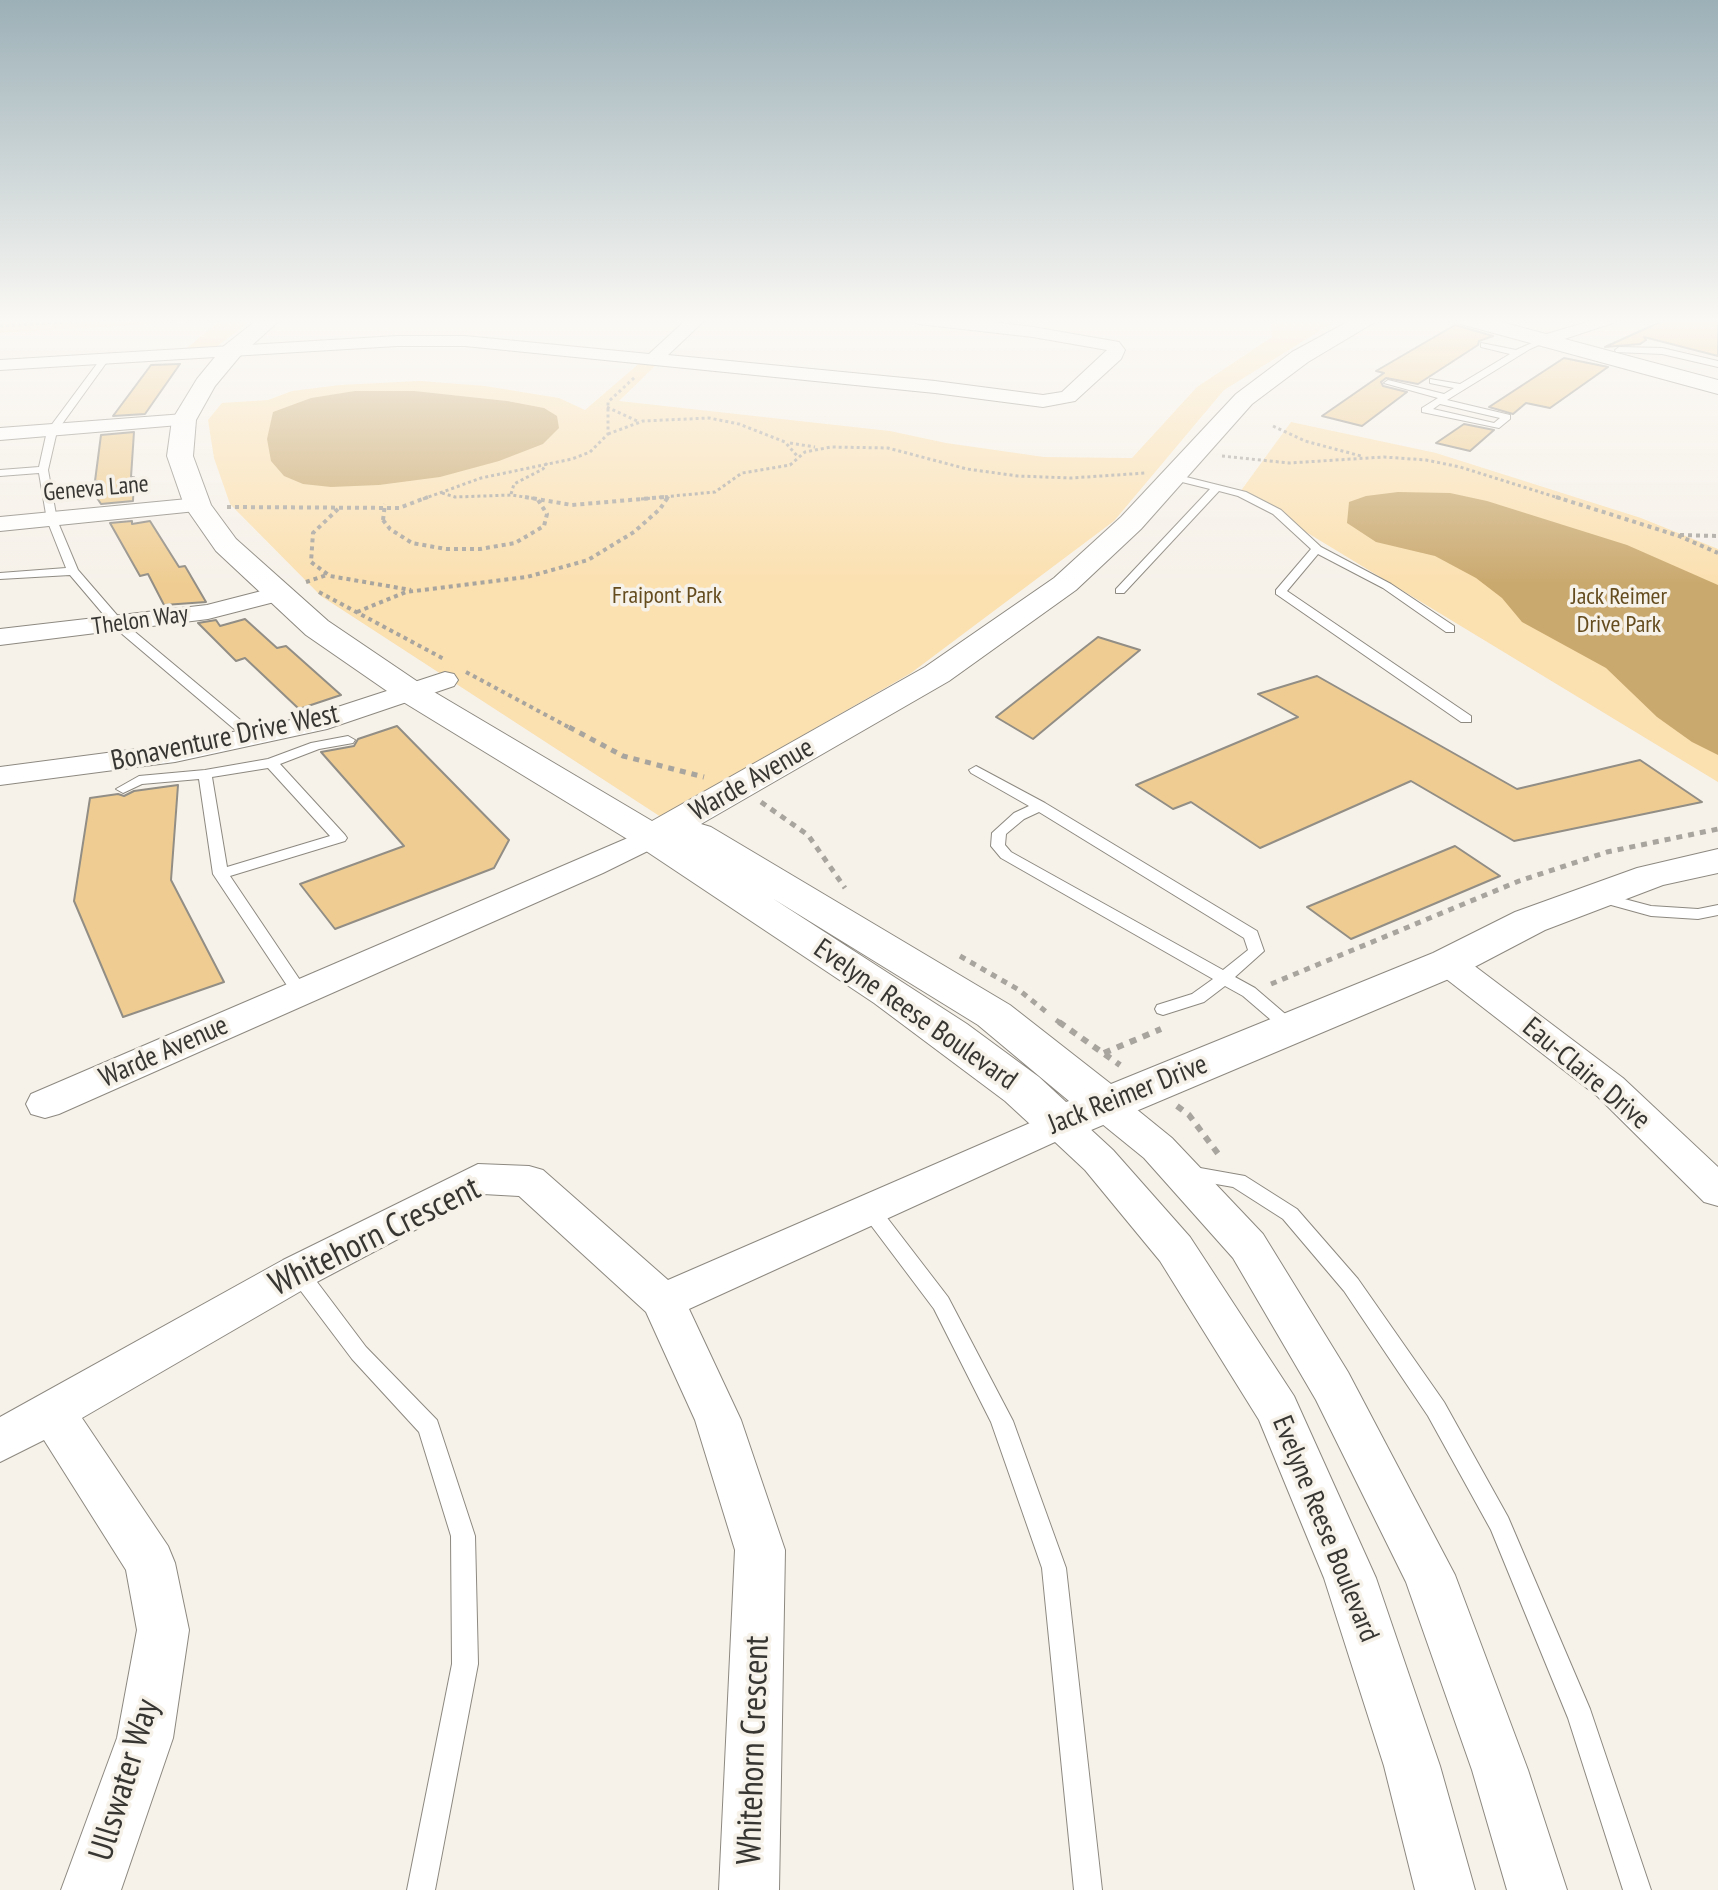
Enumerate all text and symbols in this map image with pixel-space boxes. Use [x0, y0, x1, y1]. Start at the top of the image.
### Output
street label: Geneva Lane [42, 470, 150, 508]
park label: Fraipont Park [612, 582, 722, 610]
park label: Jack Reimer Drive Park [1571, 583, 1667, 639]
street label: Thelon Way [90, 600, 190, 642]
street label: Bonaventure Drive West [108, 697, 342, 779]
street label: Warde Avenue [684, 731, 820, 829]
street label: Evelyne Reese Boulevard [807, 932, 1023, 1098]
street label: Warde Avenue [95, 1009, 233, 1095]
street label: Eau-Claire Drive [1515, 1011, 1657, 1137]
street label: Jack Reimer Drive [1043, 1048, 1213, 1142]
street label: Whitehorn Crescent [263, 1168, 487, 1306]
street label: Evelyne Reese Boulevard [1264, 1411, 1386, 1647]
street label: Whitehorn Crescent [730, 1635, 778, 1865]
street label: Ullswater Way [81, 1694, 169, 1866]

